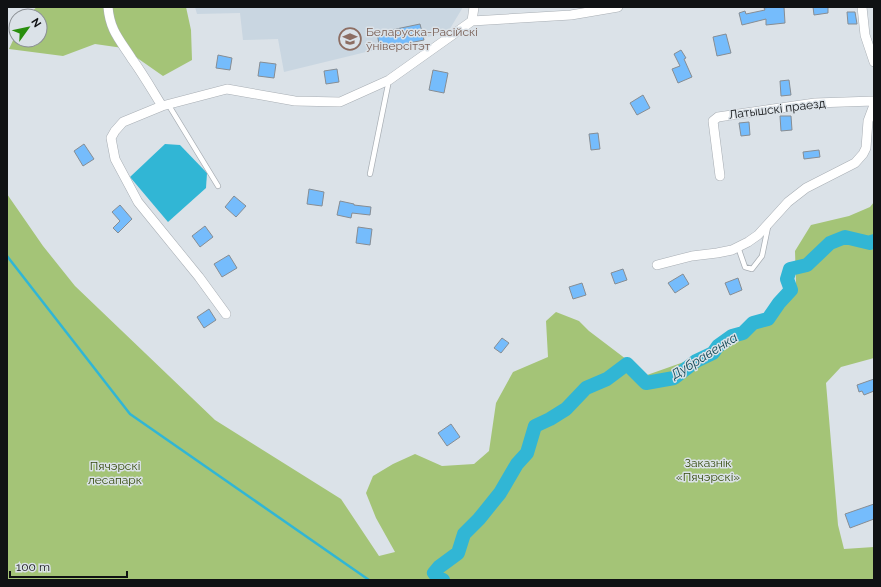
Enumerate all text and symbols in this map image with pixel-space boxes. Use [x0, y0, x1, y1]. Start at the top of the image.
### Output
north arrow [8, 8, 48, 48]
text: N [28, 16, 44, 30]
place label: Беларуска-Расійскі ўніверсітэт [366, 25, 478, 53]
school or university icon: Беларуска-Расійскі ўніверсітэт [337, 26, 363, 52]
street label: Латышскі праезд [728, 96, 826, 122]
water label: Дубравенка [667, 329, 740, 383]
park label: Заказнік «Пячэрскі» [676, 456, 740, 484]
park label: Пячэрскі лесапарк [88, 459, 142, 487]
scale bar [10, 553, 127, 579]
text: 100 m [16, 560, 50, 574]

